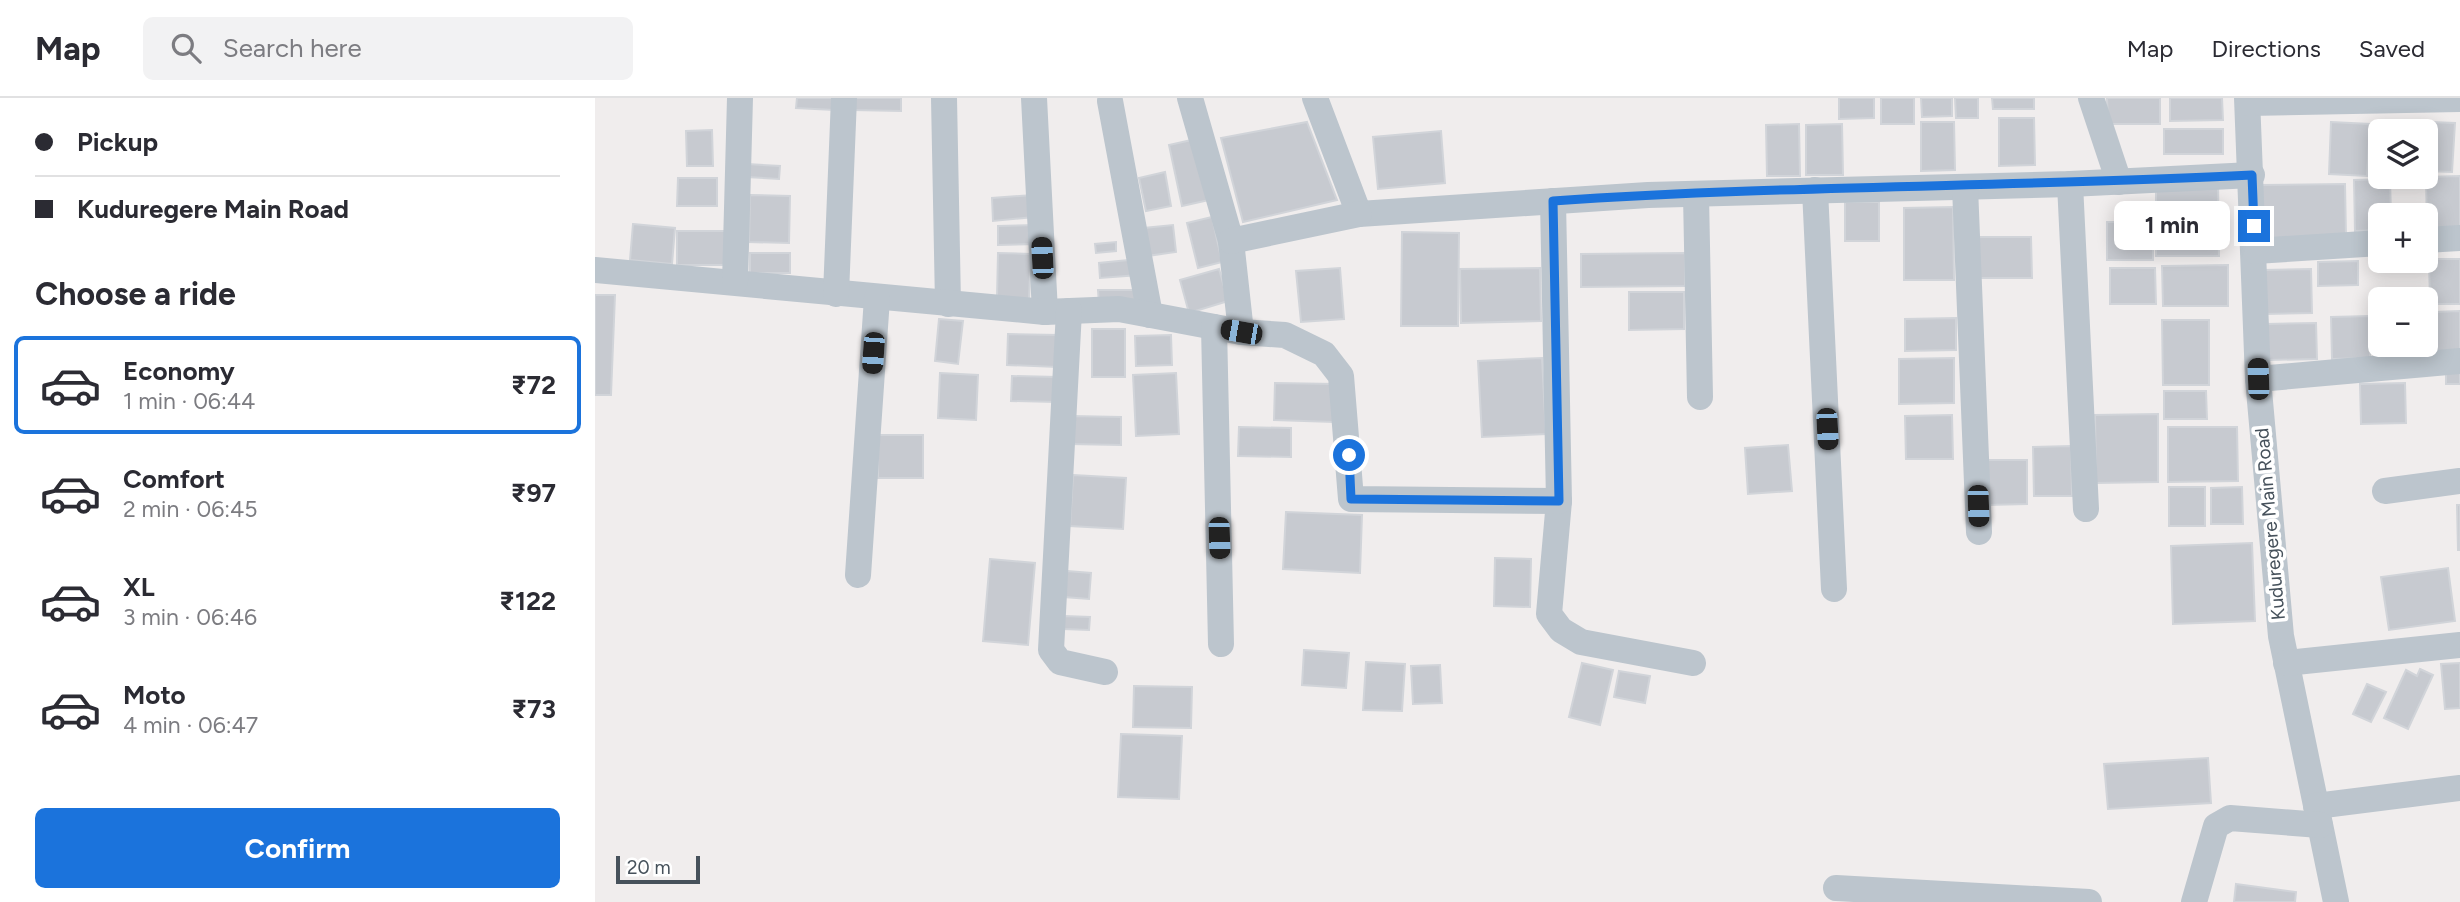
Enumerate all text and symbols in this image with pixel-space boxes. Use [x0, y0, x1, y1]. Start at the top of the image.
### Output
search box [143, 17, 633, 80]
text: Map [35, 29, 101, 68]
icon: search [167, 29, 205, 67]
text: Search here [223, 32, 362, 64]
text: Map [2127, 34, 2173, 63]
text: Directions [2211, 34, 2321, 63]
text: Saved [2359, 34, 2425, 63]
map controls [2368, 119, 2438, 357]
button: layers [2368, 119, 2438, 189]
text: Pickup [77, 126, 158, 158]
text: Kuduregere Main Road [77, 193, 349, 225]
callout: 1 min [2114, 202, 2229, 250]
button: + [2368, 203, 2438, 273]
route end [2238, 210, 2270, 242]
text: 1 min [2145, 211, 2199, 239]
car [1031, 236, 1054, 280]
text: Choose a ride [35, 275, 236, 313]
button: − [2368, 287, 2438, 357]
car [1219, 318, 1264, 346]
car [862, 331, 885, 375]
icon: car [39, 354, 102, 417]
text: Economy [123, 355, 235, 387]
car [2247, 358, 2270, 400]
text: ₹72 [511, 369, 556, 401]
text: 1 min · 06:44 [123, 387, 255, 415]
car [1816, 407, 1839, 451]
street label: Kuduregere Main Road [2250, 427, 2290, 621]
route start [1333, 439, 1365, 471]
icon: car [39, 462, 102, 525]
text: Comfort [123, 463, 225, 495]
text: ₹97 [511, 477, 556, 509]
car [1967, 485, 1990, 527]
text: 2 min · 06:45 [123, 495, 258, 523]
car [1208, 517, 1231, 559]
icon: car [39, 570, 102, 633]
text: XL [123, 571, 155, 603]
text: ₹122 [499, 585, 556, 617]
text: 3 min · 06:46 [123, 603, 257, 631]
icon: car [39, 678, 102, 741]
text: Moto [123, 679, 186, 711]
text: ₹73 [511, 693, 556, 725]
text: 4 min · 06:47 [123, 711, 258, 739]
button: Confirm [35, 808, 560, 888]
scale bar [616, 853, 700, 885]
text: 20 m [627, 856, 671, 879]

